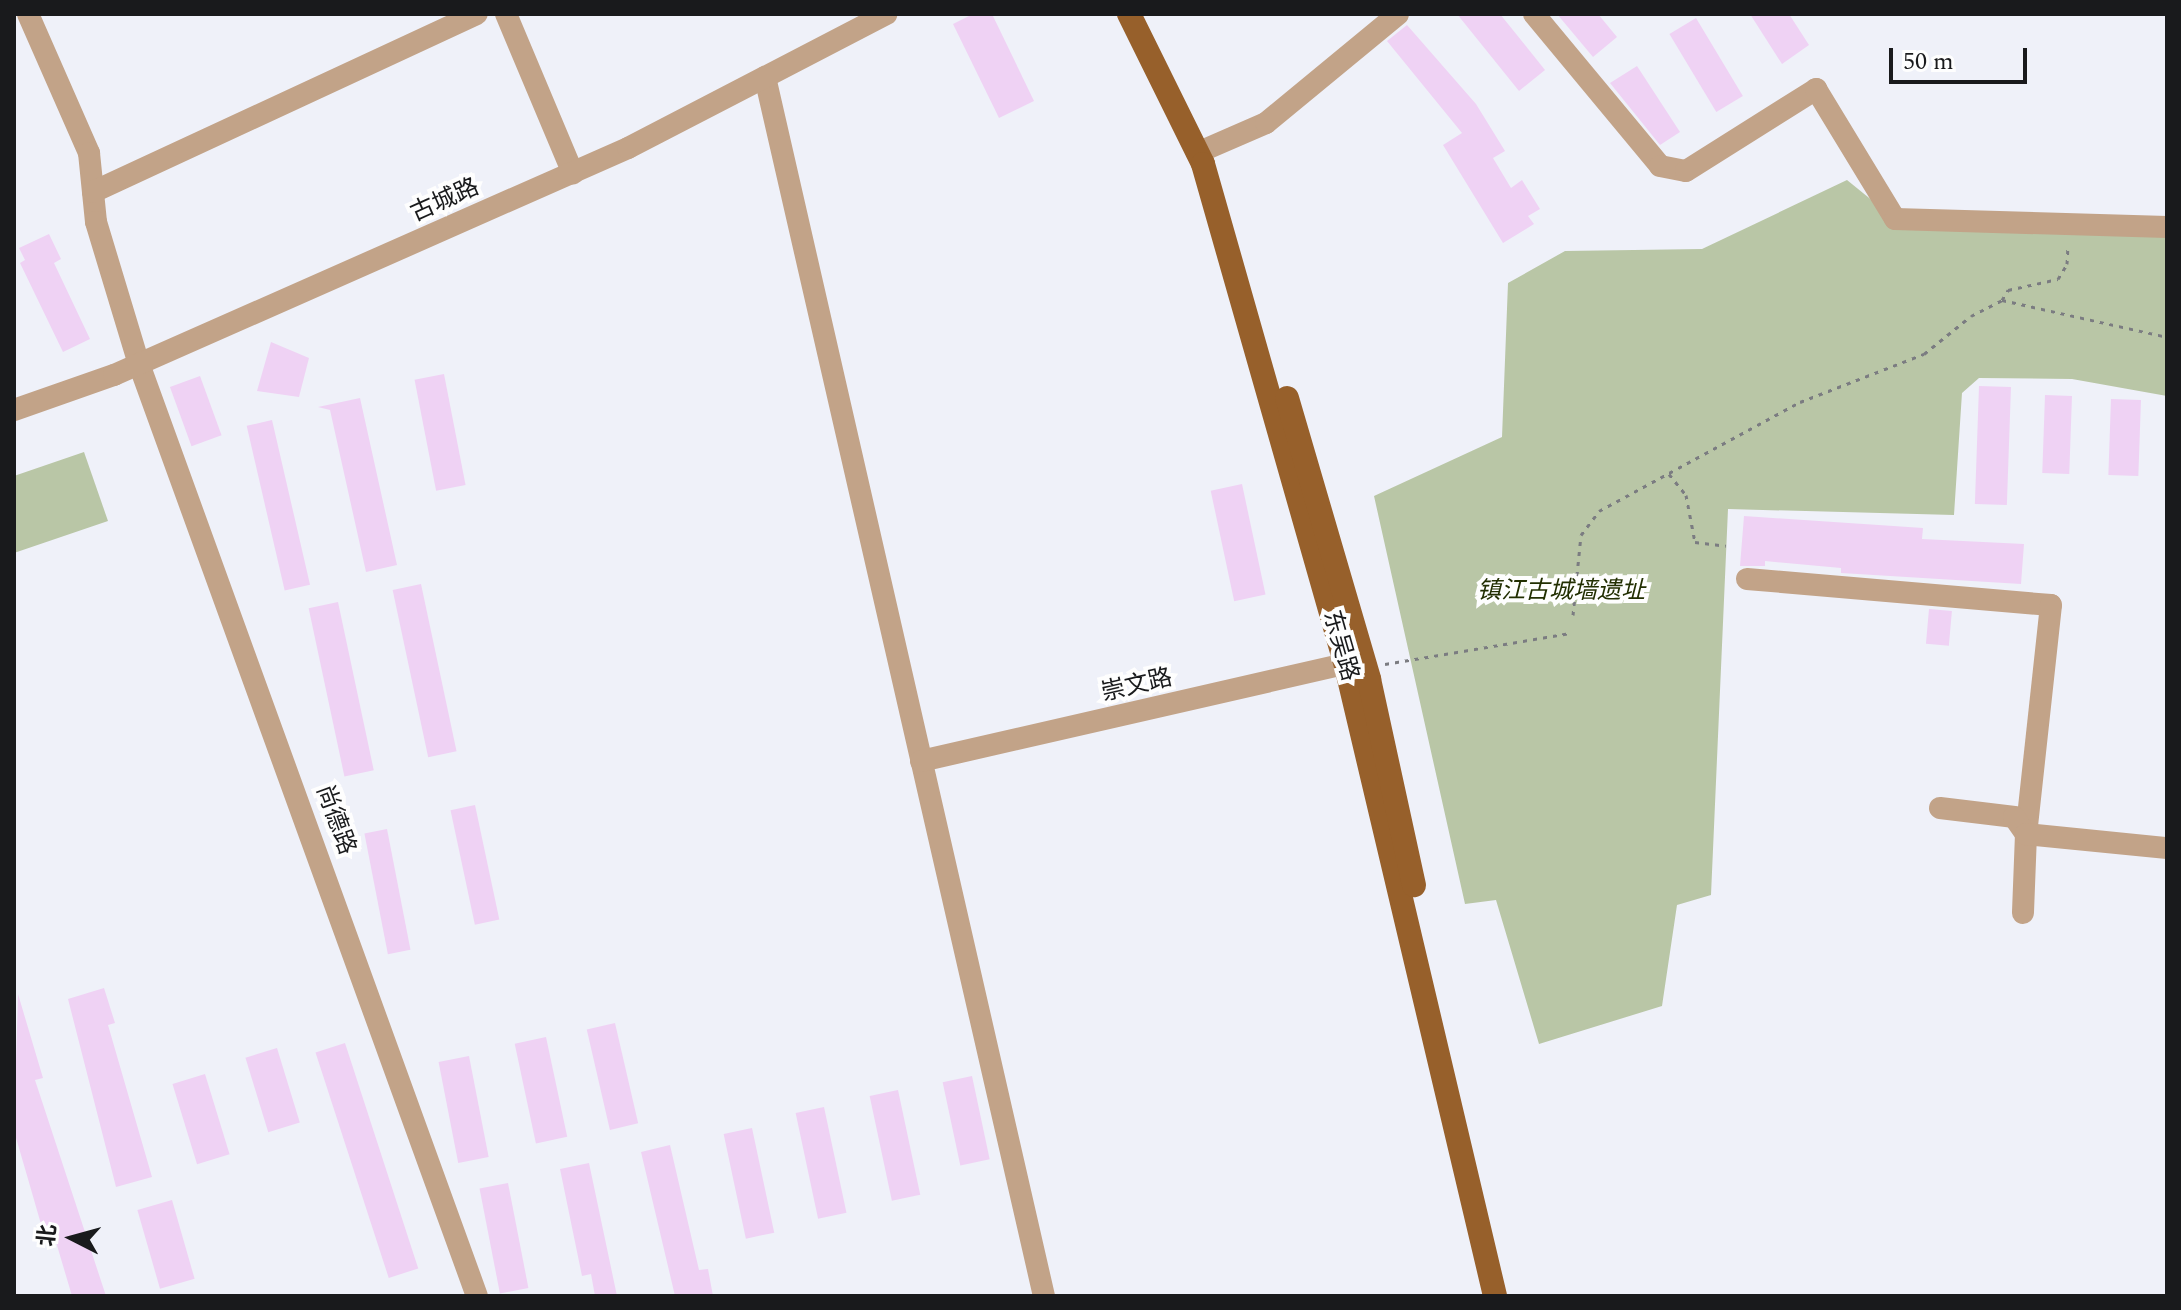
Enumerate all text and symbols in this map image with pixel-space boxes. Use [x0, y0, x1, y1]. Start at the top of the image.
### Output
scale bar [1893, 32, 2031, 82]
text: 50 m [1903, 44, 1954, 80]
street label: 古城路 [406, 173, 484, 229]
park label: 镇江古城墙遗址 [1477, 578, 1645, 606]
street label: 东吴路 [1316, 607, 1364, 685]
street label: 崇文路 [1099, 664, 1175, 708]
street label: 尚德路 [309, 781, 361, 859]
north arrow [32, 1198, 112, 1278]
text: 北 [30, 1223, 65, 1248]

